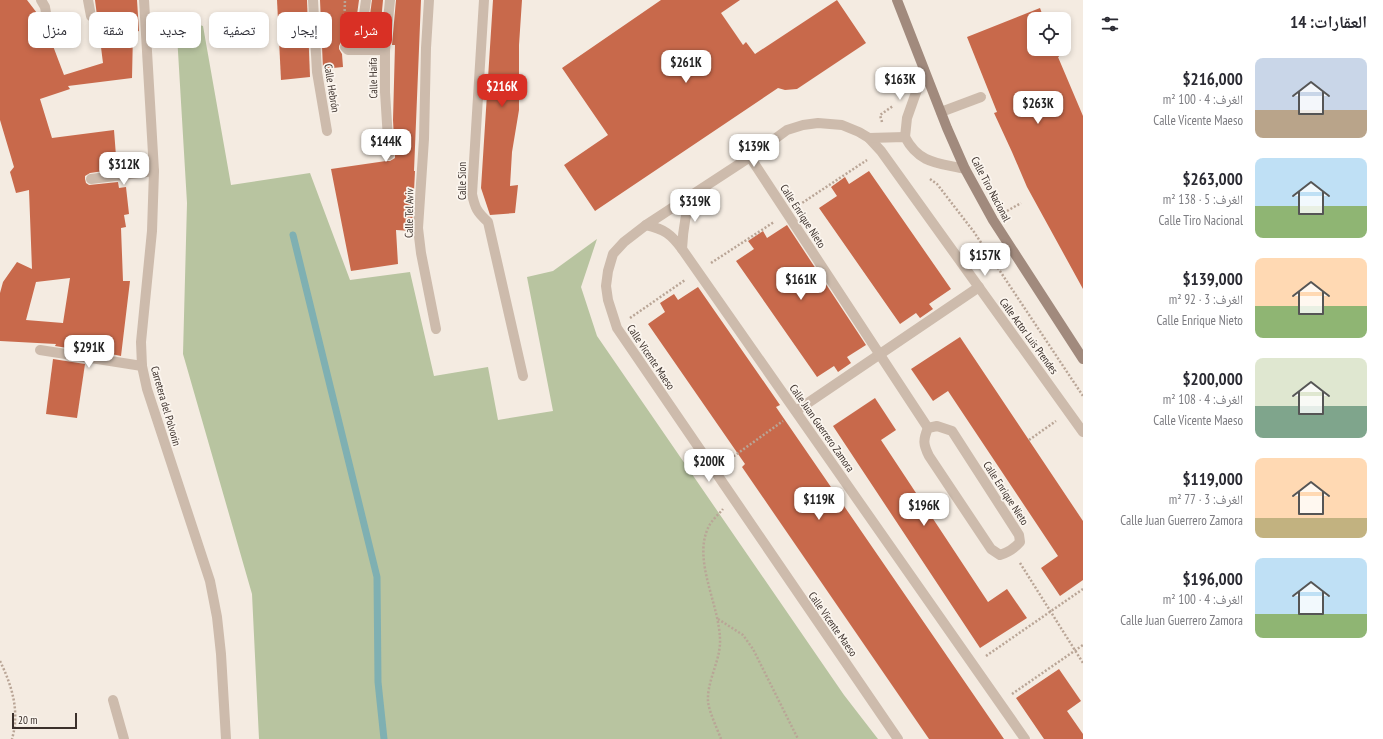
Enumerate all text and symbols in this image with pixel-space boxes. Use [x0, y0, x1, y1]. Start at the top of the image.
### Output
text: العقارات: 14 [1290, 11, 1367, 33]
chip: منزل [28, 12, 81, 48]
chip: شقة [89, 12, 138, 48]
chip: جديد [146, 12, 201, 48]
chip: تصفية [209, 12, 269, 48]
chip: إيجار [277, 12, 332, 48]
chip: شراء [340, 12, 392, 48]
map controls [1027, 12, 1071, 56]
button: locate [1027, 12, 1071, 56]
icon: filters [1099, 13, 1121, 35]
pin: $261K [658, 50, 714, 84]
text: $261K [670, 54, 702, 71]
street label: Calle Haifa [366, 57, 380, 99]
street label: Calle Hebrón [321, 63, 343, 114]
pin: $163K [872, 67, 928, 101]
text: $216,000 [1182, 68, 1243, 90]
text: $163K [884, 71, 916, 88]
pin: $216K [474, 74, 530, 108]
icon: home [1287, 74, 1335, 122]
text: $216K [486, 78, 518, 95]
pin: $263K [1010, 91, 1066, 125]
text: الغرف: 4 · 100 m² [1163, 91, 1243, 108]
text: $263K [1022, 95, 1054, 112]
text: Calle Vicente Maeso [1153, 112, 1243, 129]
pin: $144K [358, 129, 414, 163]
text: $144K [370, 133, 402, 150]
pin: $139K [726, 134, 782, 168]
text: $139K [738, 138, 770, 155]
pin: $312K [96, 152, 152, 186]
street label: Calle Tiro Nacional [968, 154, 1014, 224]
text: $312K [108, 156, 140, 173]
street label: Calle Sion [455, 162, 469, 200]
text: $263,000 [1182, 168, 1243, 190]
icon: home [1287, 174, 1335, 222]
street label: Calle Enrique Nieto [777, 181, 829, 251]
street label: Calle Tel Aviv [402, 187, 416, 238]
pin: $319K [667, 189, 723, 223]
text: الغرف: 5 · 138 m² [1163, 191, 1243, 208]
text: $319K [679, 193, 711, 210]
text: Calle Tiro Nacional [1158, 212, 1243, 229]
pin: $157K [957, 243, 1013, 277]
text: $157K [969, 247, 1001, 264]
pin: $161K [773, 267, 829, 301]
text: $139,000 [1182, 268, 1243, 290]
text: $161K [785, 271, 817, 288]
icon: home [1287, 274, 1335, 322]
text: الغرف: 3 · 92 m² [1169, 291, 1243, 308]
street label: Calle Actor Luis Prendes [997, 295, 1061, 377]
text: Calle Enrique Nieto [1157, 312, 1243, 329]
street label: Calle Vicente Maeso [624, 322, 678, 393]
pin: $291K [61, 335, 117, 369]
text: $291K [73, 339, 105, 356]
street label: Carretera del Polvorin [148, 364, 184, 448]
text: $200,000 [1182, 368, 1243, 390]
icon: home [1287, 374, 1335, 422]
street label: Calle Juan Guerrero Zamora [786, 381, 858, 475]
text: الغرف: 4 · 108 m² [1163, 391, 1243, 408]
text: Calle Vicente Maeso [1153, 412, 1243, 429]
pin: $200K [681, 449, 737, 483]
text: $200K [693, 453, 725, 470]
street label: Calle Enrique Nieto [980, 458, 1032, 528]
text: $119,000 [1182, 468, 1243, 490]
icon: home [1287, 474, 1335, 522]
pin: $119K [791, 487, 847, 521]
text: $119K [803, 491, 835, 508]
text: الغرف: 3 · 77 m² [1169, 491, 1243, 508]
pin: $196K [896, 493, 952, 527]
text: $196K [908, 497, 940, 514]
text: Calle Juan Guerrero Zamora [1120, 512, 1243, 529]
text: $196,000 [1182, 568, 1243, 590]
icon: home [1287, 574, 1335, 622]
street label: Calle Vicente Maeso [806, 589, 861, 659]
text: الغرف: 4 · 100 m² [1163, 591, 1243, 608]
text: Calle Juan Guerrero Zamora [1120, 612, 1243, 629]
scale bar [12, 711, 77, 730]
text: 20 m [18, 713, 37, 727]

